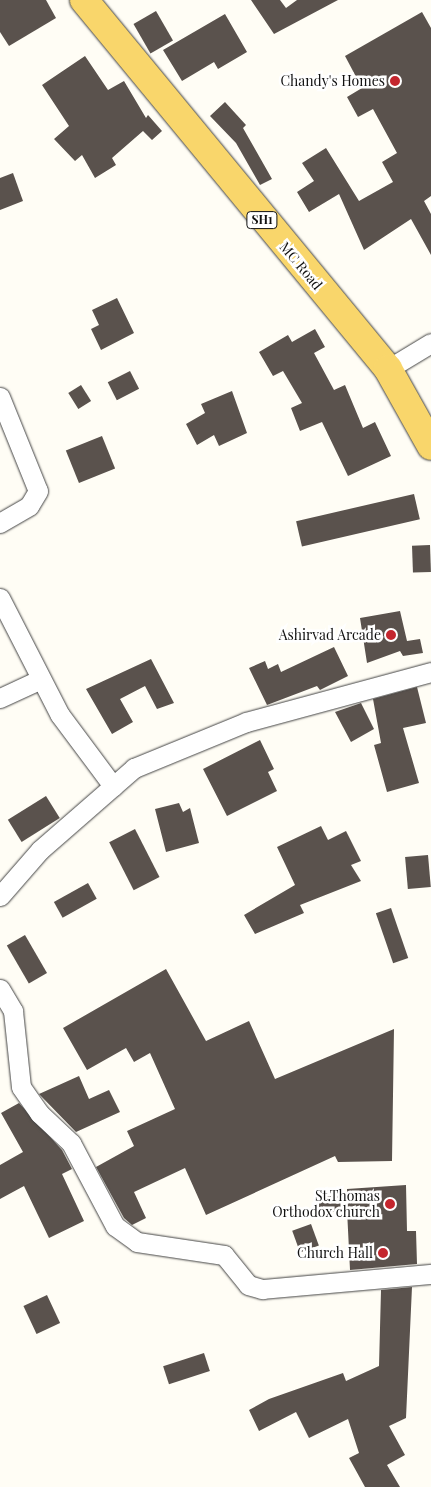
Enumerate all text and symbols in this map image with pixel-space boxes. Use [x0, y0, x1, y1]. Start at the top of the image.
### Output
place label: Chandy's Homes [280, 73, 385, 89]
marker: Chandy's Homes [389, 75, 401, 87]
road number: SH1 [246, 210, 278, 230]
street label: MC Road [276, 239, 326, 293]
place label: Ashirvad Arcade [278, 627, 381, 643]
marker: Ashirvad Arcade [385, 629, 397, 641]
place label: St.Thomas Orthodox church [272, 1188, 380, 1220]
marker: St.Thomas Orthodox church [384, 1198, 396, 1210]
place label: Church Hall [297, 1245, 373, 1261]
marker: Church Hall [377, 1247, 389, 1259]

